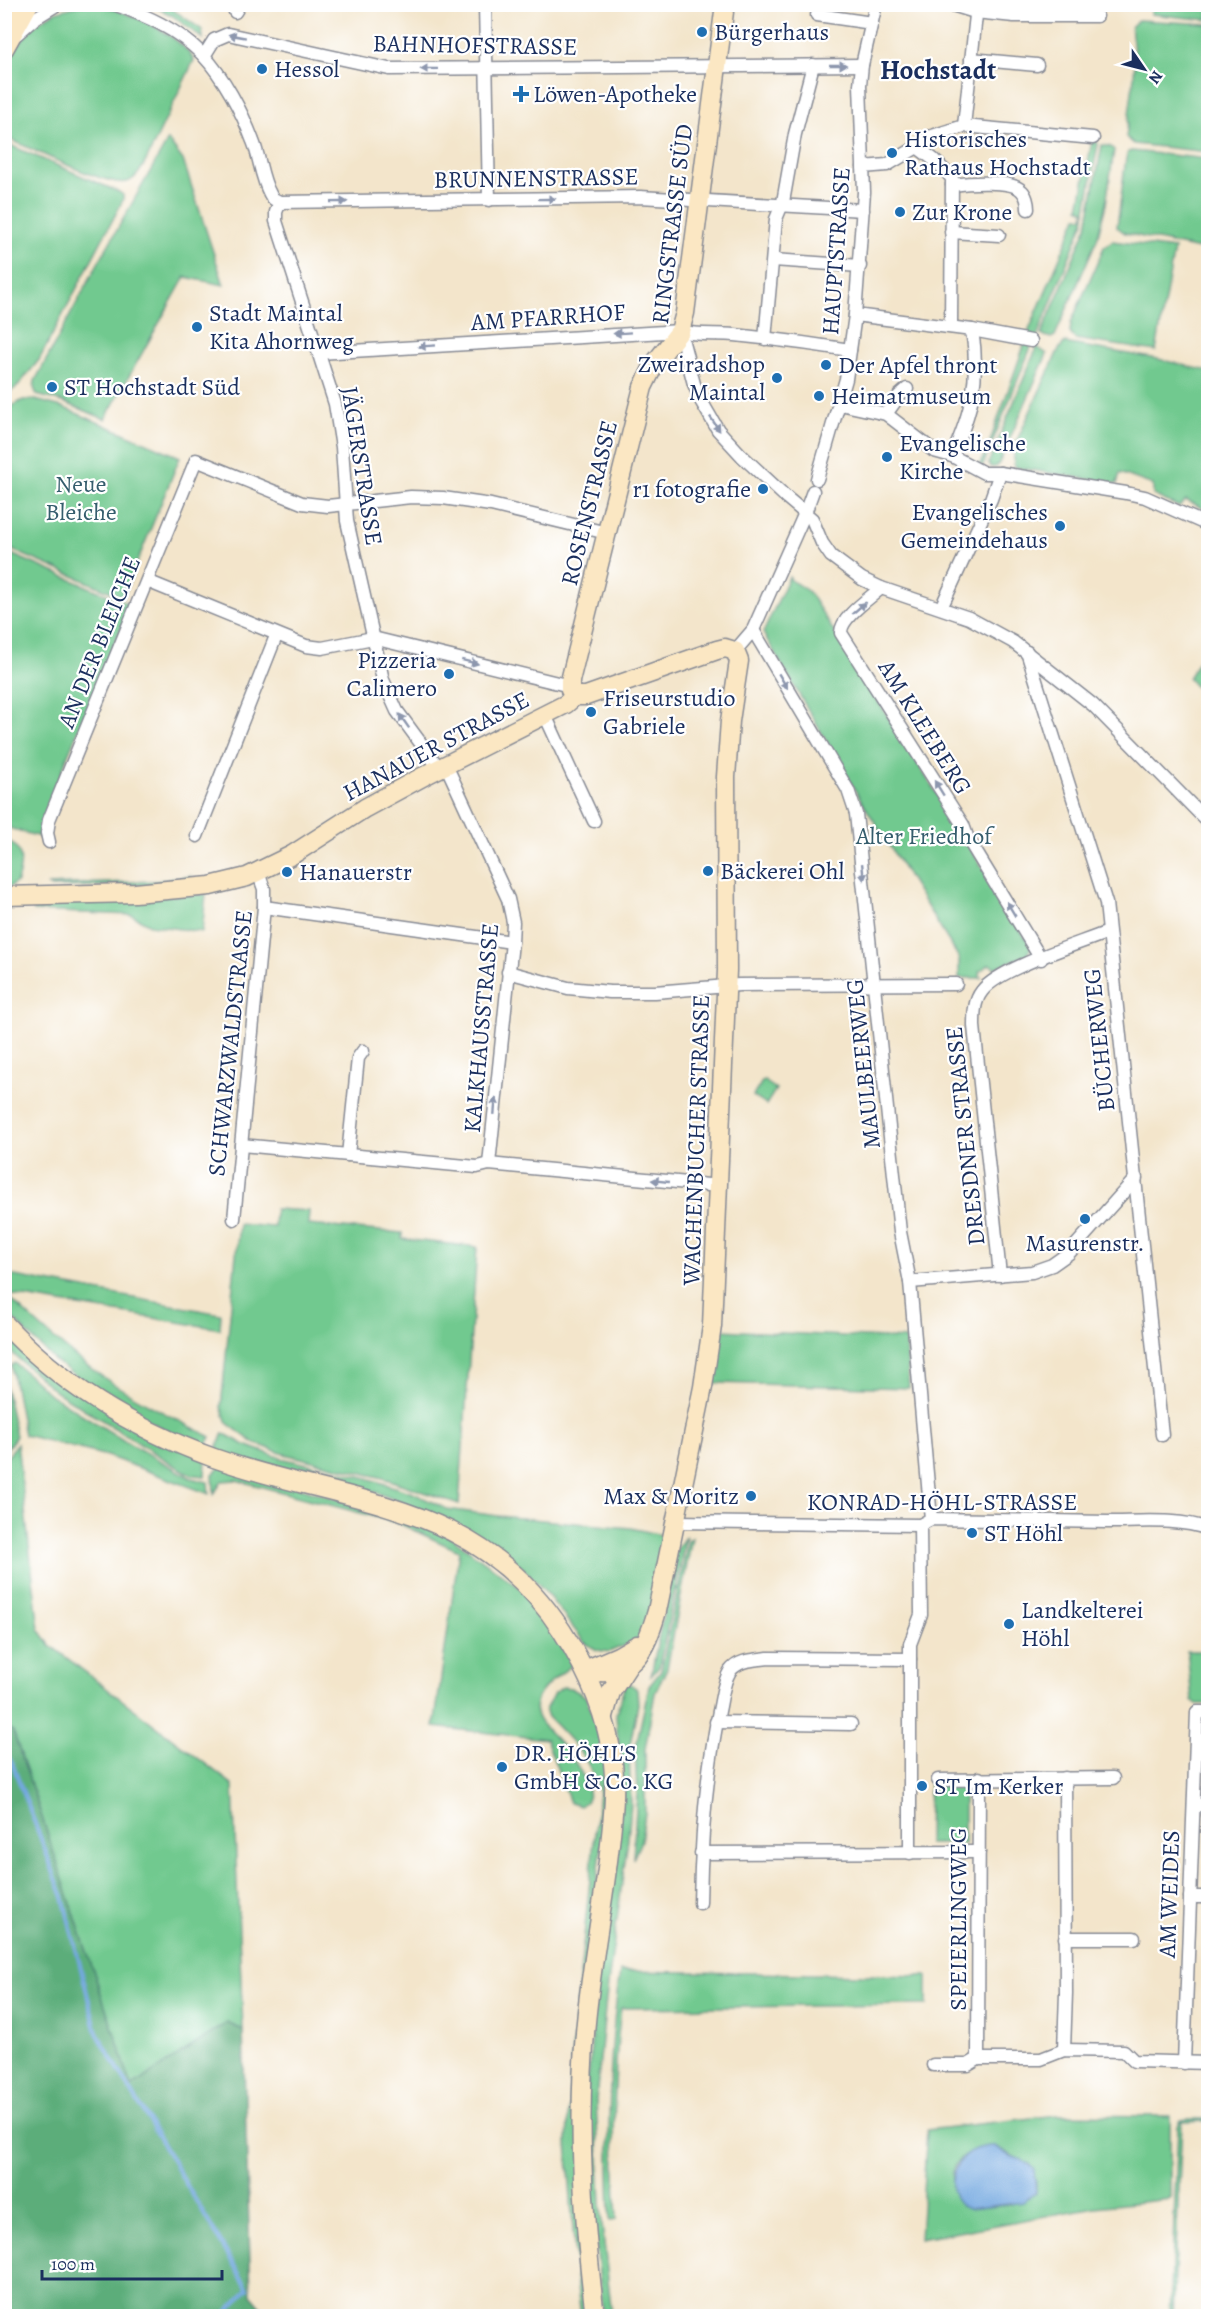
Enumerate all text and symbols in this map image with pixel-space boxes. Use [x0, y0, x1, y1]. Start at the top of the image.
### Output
place label: Bürgerhaus [714, 16, 829, 48]
marker: Bürgerhaus [695, 25, 709, 39]
street label: BAHNHOFSTRASSE [372, 27, 578, 63]
one-way arrow [228, 31, 247, 40]
north arrow [1114, 39, 1174, 99]
district label: Hochstadt [880, 52, 996, 88]
place label: Hessol [274, 53, 340, 85]
one-way arrow [828, 60, 847, 70]
marker: Hessol [255, 62, 269, 76]
one-way arrow [419, 64, 438, 74]
text: N [1143, 66, 1168, 88]
place label: Löwen-Apotheke [533, 78, 697, 110]
marker: Löwen-Apotheke [514, 87, 528, 101]
street label: RINGSTRASSE SÜD [644, 122, 700, 326]
place label: Historisches Rathaus Hochstadt [904, 123, 1091, 183]
marker: Historisches Rathaus Hochstadt [885, 146, 899, 160]
street label: BRUNNENSTRASSE [433, 160, 639, 196]
street label: HAUPTSTRASSE [814, 166, 858, 336]
one-way arrow [538, 194, 557, 204]
place label: Zur Krone [912, 196, 1012, 228]
one-way arrow [329, 197, 348, 207]
marker: Zur Krone [893, 205, 907, 219]
street label: AM PFARRHOF [469, 296, 626, 338]
place label: Stadt Maintal Kita Ahornweg [209, 297, 354, 357]
marker: Stadt Maintal Kita Ahornweg [190, 320, 204, 334]
one-way arrow [612, 328, 631, 338]
one-way arrow [418, 341, 437, 350]
place label: Zweiradshop Maintal [638, 348, 765, 408]
place label: Der Apfel thront [838, 349, 997, 381]
marker: Der Apfel thront [819, 358, 833, 372]
place label: ST Hochstadt Süd [64, 371, 240, 403]
marker: Zweiradshop Maintal [770, 371, 784, 385]
marker: ST Hochstadt Süd [45, 380, 59, 394]
place label: Heimatmuseum [831, 380, 992, 412]
street label: JÄGERSTRASSE [334, 384, 390, 548]
marker: Heimatmuseum [812, 389, 826, 403]
one-way arrow [709, 416, 721, 432]
street label: ROSENSTRASSE [553, 417, 625, 589]
place label: Evangelische Kirche [899, 427, 1026, 487]
marker: Evangelische Kirche [880, 450, 894, 464]
park label: Neue Bleiche [45, 468, 117, 528]
place label: r1 fotografie [633, 473, 751, 505]
marker: r1 fotografie [756, 482, 770, 496]
place label: Evangelisches Gemeindehaus [901, 496, 1048, 556]
marker: Evangelisches Gemeindehaus [1053, 519, 1067, 533]
street label: AN DER BLEICHE [50, 551, 148, 734]
one-way arrow [851, 602, 866, 615]
place label: Pizzeria Calimero [347, 644, 438, 704]
street label: AM KLEEBERG [870, 653, 979, 800]
one-way arrow [461, 657, 480, 667]
marker: Pizzeria Calimero [442, 667, 456, 681]
one-way arrow [778, 673, 788, 690]
place label: Friseurstudio Gabriele [603, 682, 736, 742]
street label: HANAUER STRASSE [337, 683, 535, 809]
marker: Friseurstudio Gabriele [584, 705, 598, 719]
one-way arrow [398, 714, 410, 730]
one-way arrow [933, 780, 944, 796]
park label: Alter Friedhof [855, 820, 995, 852]
place label: Bäckerei Ohl [720, 855, 845, 887]
place label: Hanauerstr [299, 856, 412, 888]
one-way arrow [858, 863, 868, 882]
marker: Bäckerei Ohl [701, 864, 715, 878]
marker: Hanauerstr [280, 865, 294, 879]
one-way arrow [1005, 901, 1016, 917]
street label: SCHWARZWALDSTRASSE [200, 908, 260, 1178]
street label: KALKHAUSSTRASSE [456, 922, 506, 1134]
street label: BÜCHERWEG [1076, 967, 1122, 1113]
street label: MAULBEERWEG [838, 977, 888, 1151]
street label: WACHENBUCHER STRASSE [675, 994, 717, 1287]
street label: DRESDNER STRASSE [938, 1025, 992, 1247]
one-way arrow [490, 1097, 500, 1116]
one-way arrow [651, 1177, 670, 1186]
marker: Masurenstr. [1078, 1212, 1092, 1226]
place label: Masurenstr. [1026, 1227, 1144, 1259]
place label: Max & Moritz [603, 1480, 739, 1512]
street label: KONRAD-HÖHL-STRASSE [807, 1486, 1077, 1518]
marker: Max & Moritz [744, 1489, 758, 1503]
place label: ST Höhl [984, 1517, 1063, 1549]
marker: ST Höhl [965, 1526, 979, 1540]
place label: Landkelterei Höhl [1021, 1594, 1144, 1654]
marker: Landkelterei Höhl [1002, 1617, 1016, 1631]
place label: DR. HÖHL'S GmbH & Co. KG [514, 1737, 673, 1797]
marker: DR. HÖHL'S GmbH & Co. KG [495, 1760, 509, 1774]
place label: ST Im Kerker [934, 1770, 1063, 1802]
marker: ST Im Kerker [915, 1779, 929, 1793]
street label: SPEIERLINGWEG [942, 1827, 974, 2011]
street label: AM WEIDES [1151, 1829, 1187, 1960]
scale bar [42, 2243, 222, 2281]
text: 100 m [51, 2252, 95, 2276]

